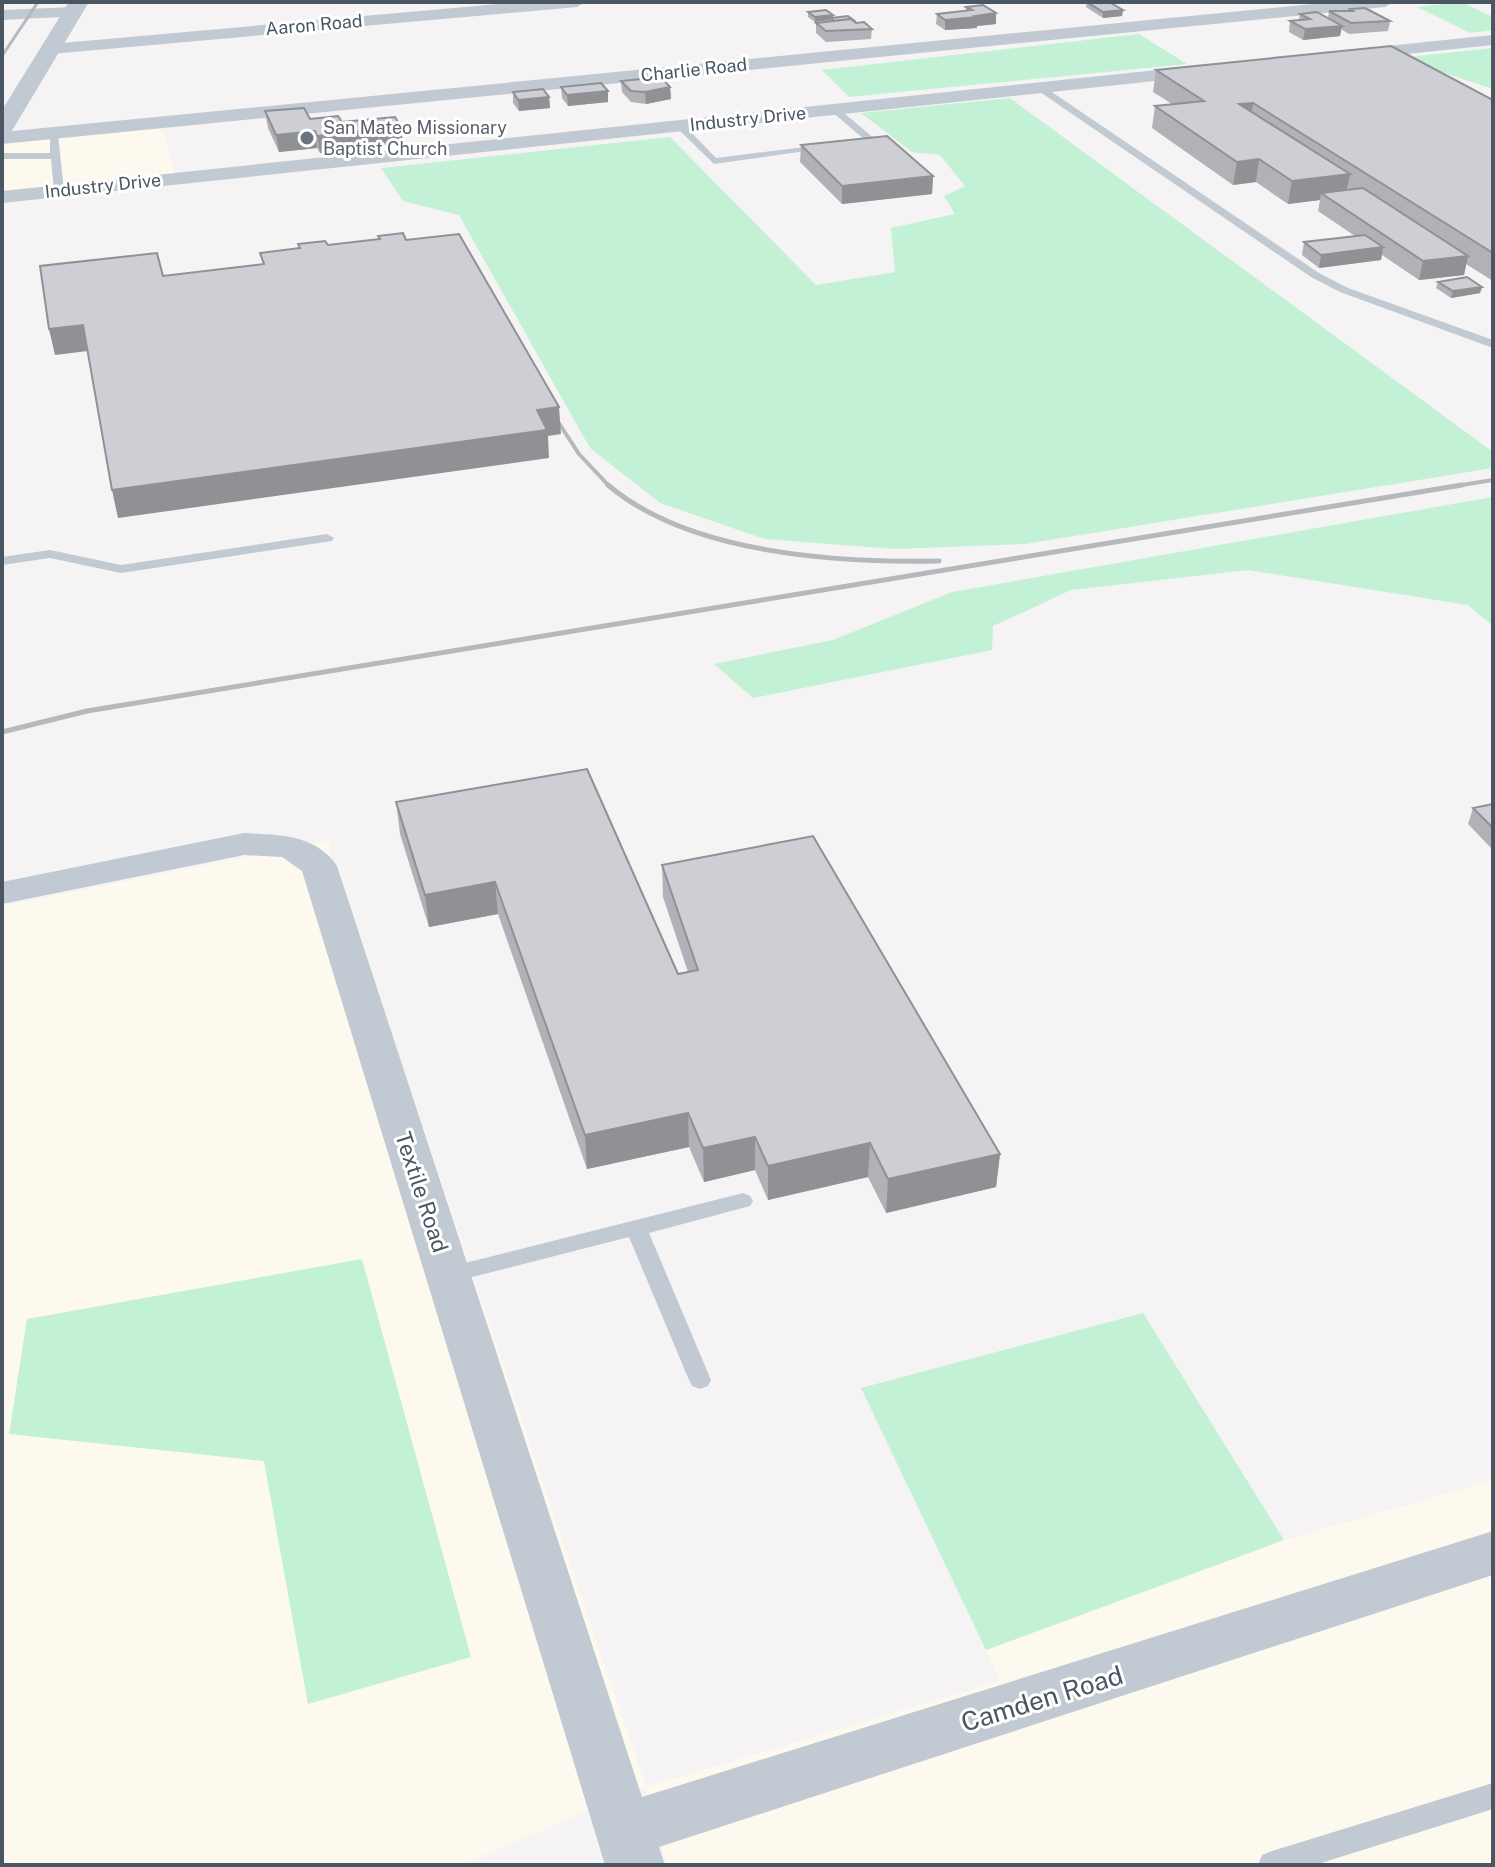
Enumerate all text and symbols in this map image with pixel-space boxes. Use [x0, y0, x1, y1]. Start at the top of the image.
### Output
street label: Aaron Road [265, 10, 363, 39]
street label: Charlie Road [640, 53, 748, 86]
street label: Industry Drive [689, 102, 807, 135]
place label: San Mateo Missionary Baptist Church [323, 117, 507, 159]
marker: San Mateo Missionary Baptist Church [298, 129, 316, 147]
street label: Industry Drive [44, 169, 162, 202]
street label: Textile Road [390, 1128, 454, 1256]
street label: Camden Road [957, 1659, 1127, 1738]

